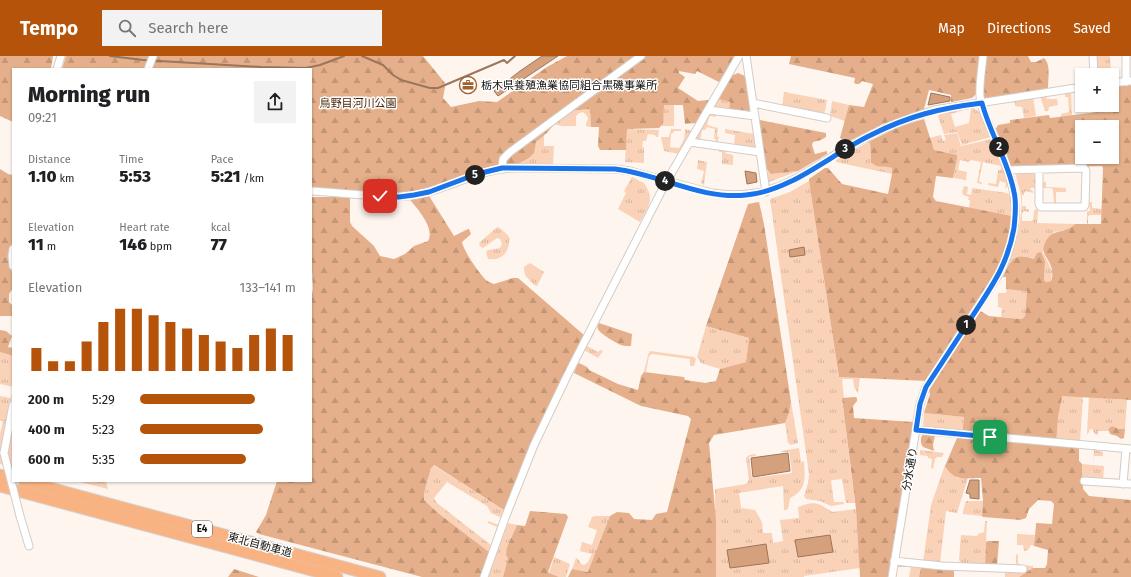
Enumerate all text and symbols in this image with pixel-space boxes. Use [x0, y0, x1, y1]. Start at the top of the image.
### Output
search box [102, 10, 382, 46]
text: Tempo [20, 17, 78, 40]
icon: search [116, 17, 138, 39]
text: Search here [148, 19, 228, 37]
text: Map [938, 20, 965, 37]
text: Directions [987, 20, 1051, 37]
text: Saved [1073, 20, 1111, 37]
map controls [1075, 68, 1119, 164]
button: + [1075, 68, 1119, 112]
office icon: 栃木県養殖漁業協同組合黒磯事業所 [458, 75, 478, 95]
place label: 栃木県養殖漁業協同組合黒磯事業所 [481, 79, 658, 92]
text: Morning run [28, 81, 150, 108]
button: share [254, 81, 296, 123]
park label: 鳥野目河川公園 [320, 97, 397, 110]
text: 09:21 [28, 110, 57, 125]
button: − [1075, 120, 1119, 164]
pin: 2 [989, 137, 1009, 157]
pin: 3 [835, 139, 855, 159]
text: 2 [996, 140, 1002, 153]
text: 3 [842, 142, 848, 155]
text: Distance [28, 153, 71, 166]
text: Time [119, 153, 144, 166]
text: Pace [211, 153, 233, 166]
pin: 5 [465, 165, 485, 185]
text: 1.10 [28, 166, 57, 187]
text: 5:53 [119, 166, 151, 187]
text: 5:21 [211, 166, 241, 187]
text: 5 [472, 168, 478, 181]
pin: 4 [655, 171, 675, 191]
text: km [57, 172, 75, 185]
text: /km [241, 172, 264, 185]
text: 4 [662, 174, 668, 187]
pin [363, 179, 397, 213]
icon: check [369, 185, 391, 207]
text: Elevation [28, 221, 74, 234]
text: Heart rate [119, 221, 169, 234]
text: kcal [211, 221, 230, 234]
text: 11 [28, 234, 44, 255]
text: 146 [119, 234, 147, 255]
text: 77 [211, 234, 227, 255]
text: m [44, 240, 56, 253]
text: bpm [147, 240, 172, 253]
text: Elevation [28, 280, 82, 295]
text: 133–141 m [240, 280, 296, 295]
pin: 1 [956, 315, 976, 335]
text: 1 [963, 318, 969, 331]
text: 200 m [28, 392, 64, 407]
text: 5:29 [92, 392, 115, 407]
pin [973, 420, 1007, 454]
text: 400 m [28, 422, 65, 437]
text: 5:23 [92, 422, 115, 437]
icon: arrive [979, 426, 1001, 448]
street label: 分水通り [900, 446, 920, 492]
text: 600 m [28, 452, 65, 467]
text: 5:35 [92, 452, 115, 467]
road number: E4 [192, 521, 212, 537]
street label: 東北自動車道 [226, 530, 294, 560]

